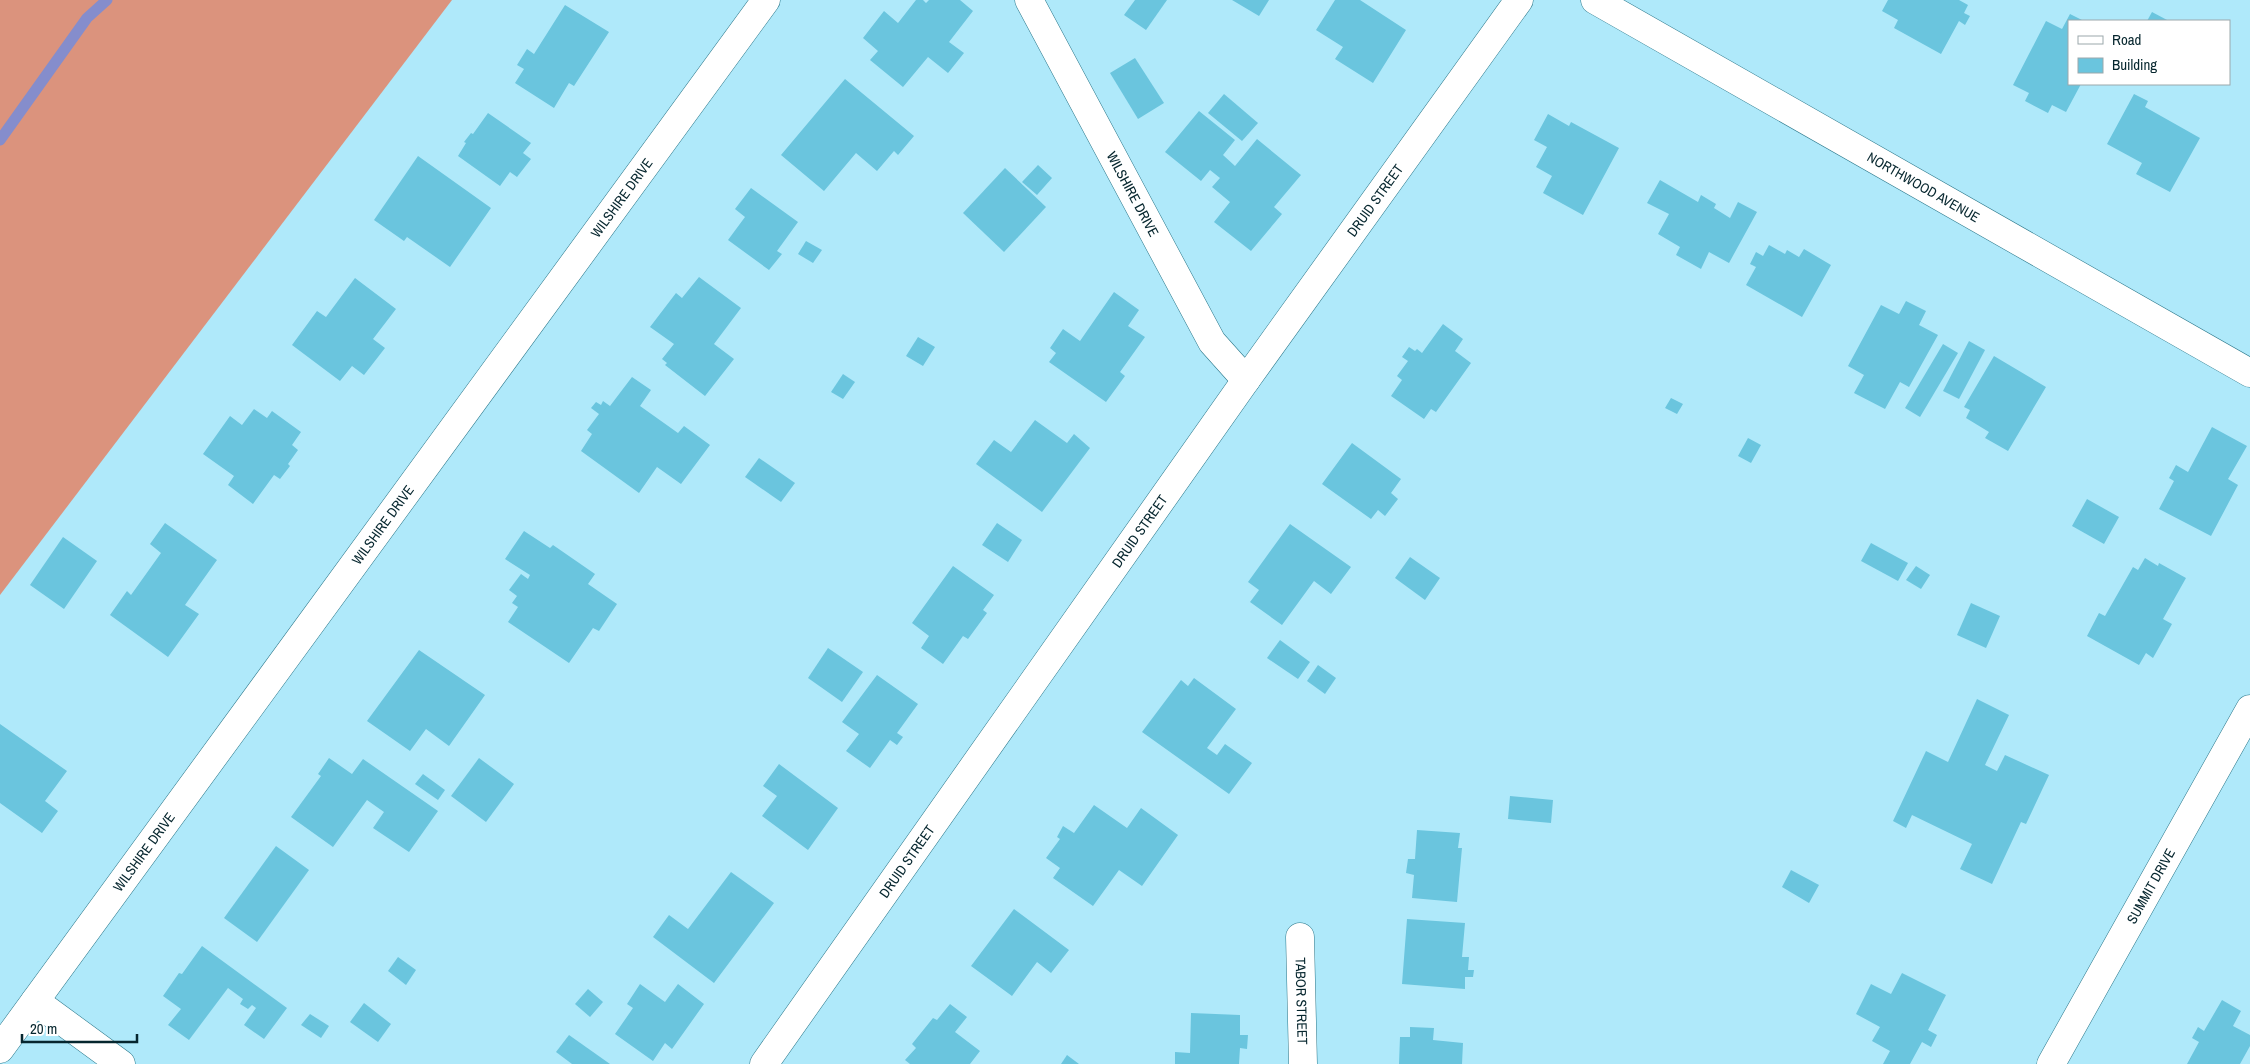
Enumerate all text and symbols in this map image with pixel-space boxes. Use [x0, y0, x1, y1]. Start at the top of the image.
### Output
legend [2068, 20, 2230, 85]
text: Road [2112, 29, 2141, 50]
text: Building [2112, 54, 2157, 75]
street label: WILSHIRE DRIVE [1103, 148, 1163, 240]
street label: NORTHWOOD AVENUE [1864, 148, 1983, 226]
street label: WILSHIRE DRIVE [587, 155, 657, 241]
street label: DRUID STREET [1343, 161, 1407, 240]
street label: WILSHIRE DRIVE [348, 482, 418, 568]
street label: DRUID STREET [1108, 491, 1171, 571]
street label: WILSHIRE DRIVE [109, 809, 179, 895]
street label: DRUID STREET [875, 821, 939, 901]
street label: SUMMIT DRIVE [2122, 845, 2179, 927]
street label: TABOR STREET [1291, 957, 1312, 1045]
scale bar [22, 1012, 138, 1044]
text: 20 m [30, 1018, 57, 1039]

